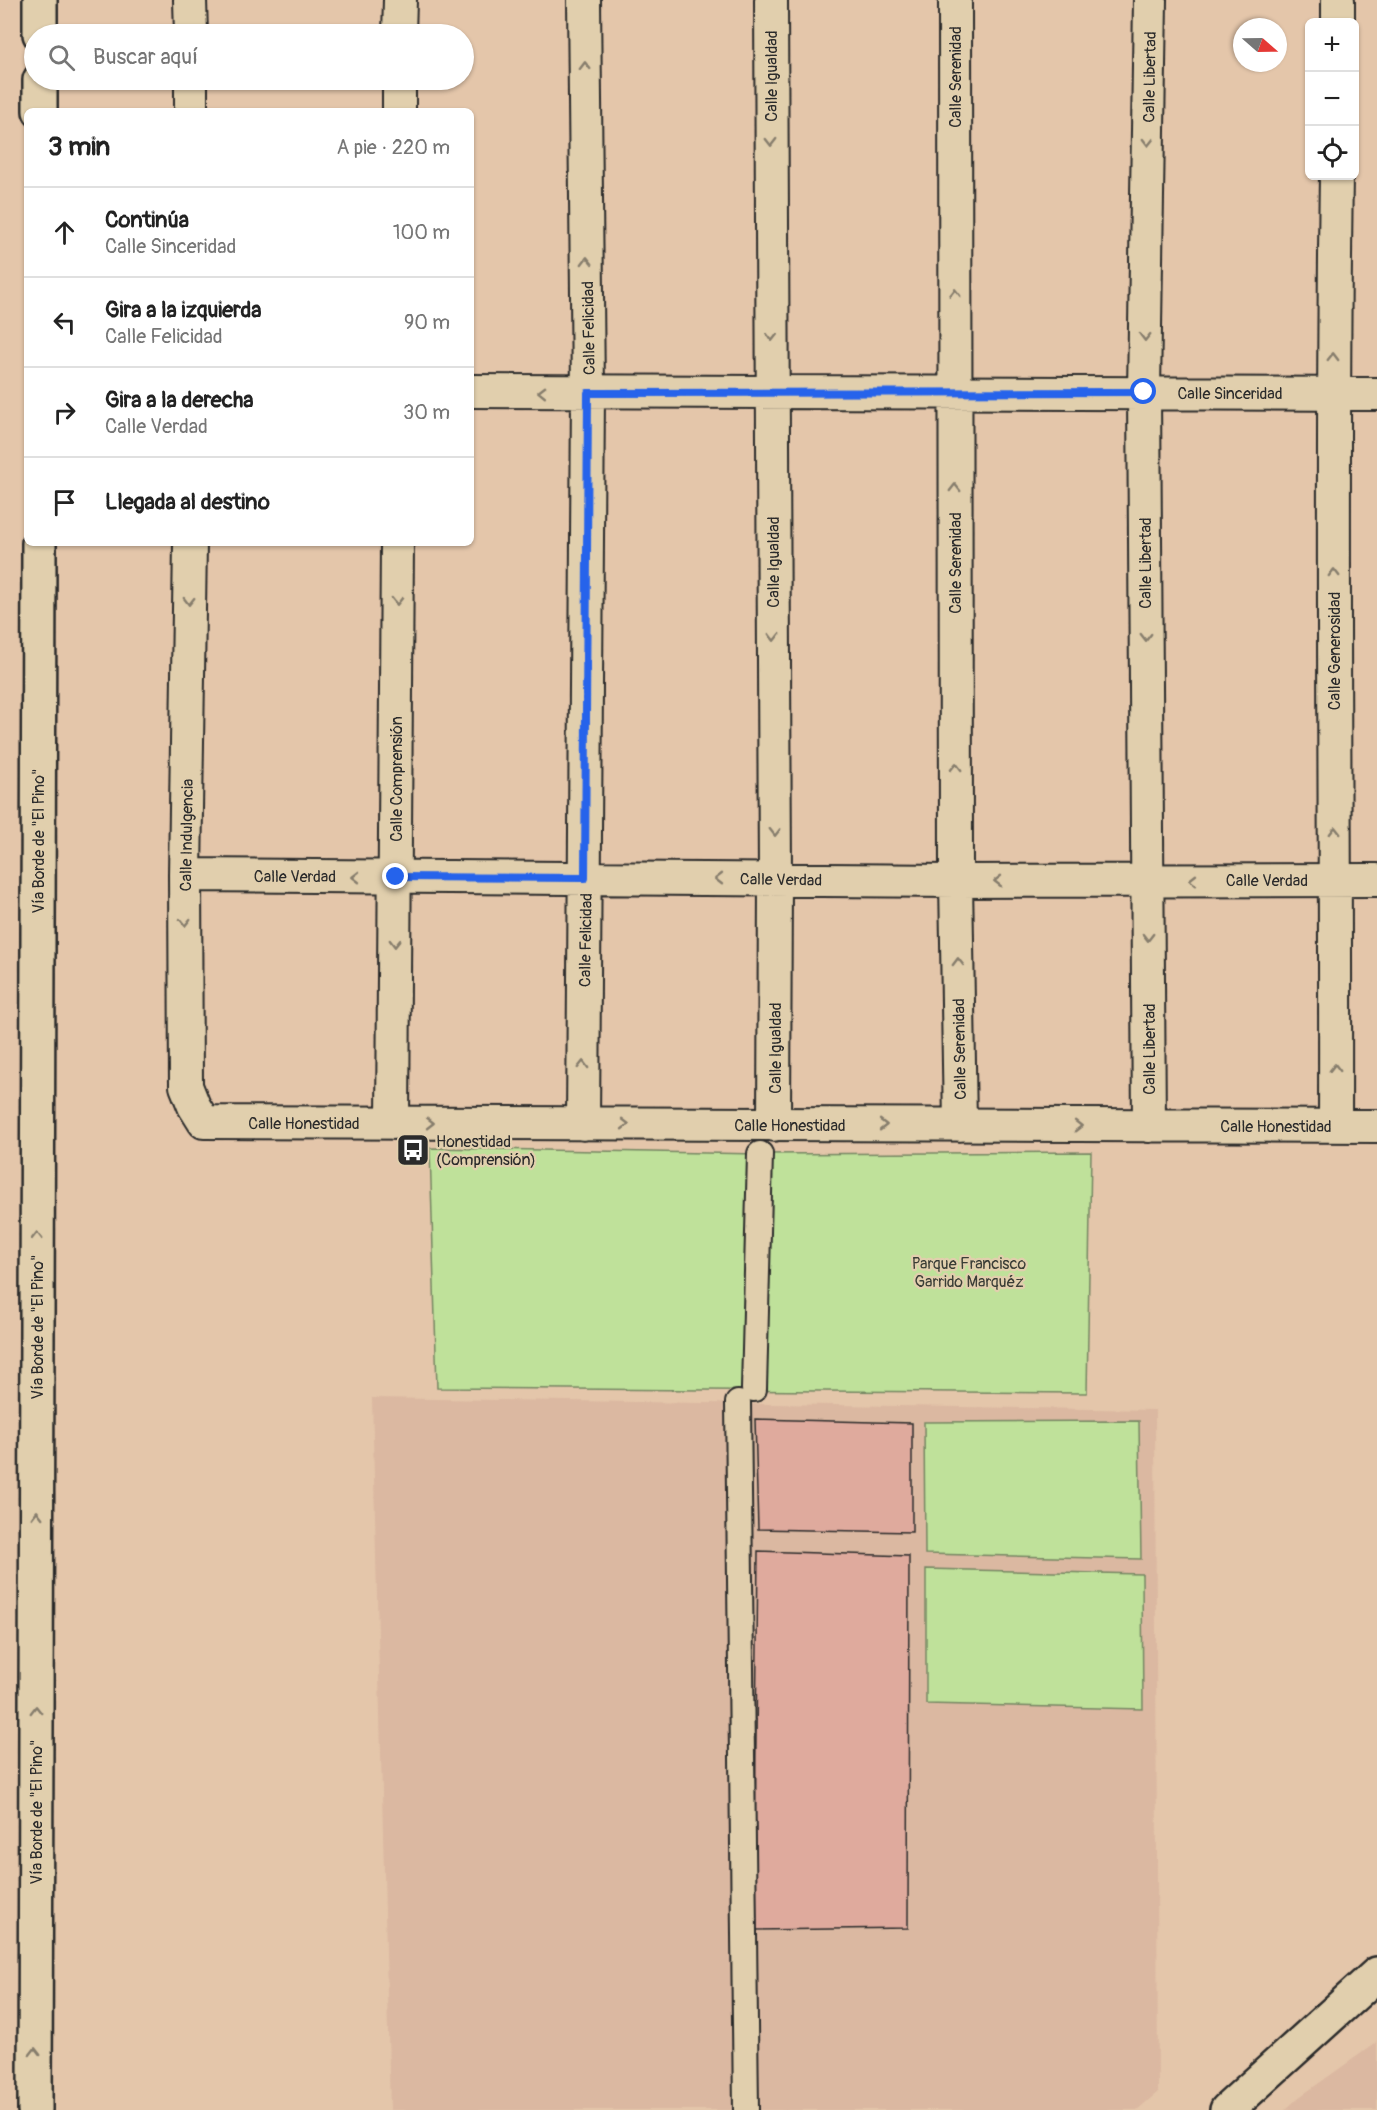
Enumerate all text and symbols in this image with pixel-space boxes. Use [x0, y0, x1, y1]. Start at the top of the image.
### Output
north arrow [1233, 18, 1287, 72]
map controls [1305, 18, 1359, 180]
button: + [1305, 18, 1359, 72]
search box [24, 24, 474, 90]
street label: Calle Serenidad [946, 26, 966, 128]
street label: Calle Igualdad [762, 30, 782, 122]
street label: Calle Libertad [1139, 31, 1161, 123]
icon: search [45, 41, 78, 74]
text: Buscar aquí [93, 43, 198, 71]
one-way arrow [579, 62, 591, 71]
button: − [1305, 72, 1359, 126]
button: locate [1305, 126, 1359, 180]
text: 3 min [48, 131, 110, 163]
text: A pie · 220 m [337, 135, 450, 160]
one-way arrow [765, 138, 777, 147]
one-way arrow [1142, 138, 1154, 147]
text: Continúa [105, 206, 189, 234]
icon: ahead [48, 216, 81, 249]
text: 100 m [393, 220, 450, 245]
text: Calle Sinceridad [105, 234, 236, 259]
one-way arrow [581, 257, 593, 266]
street label: Calle Felicidad [578, 281, 600, 375]
one-way arrow [949, 288, 961, 297]
text: Gira a la izquierda [105, 296, 262, 324]
icon: left [48, 306, 81, 339]
text: 90 m [404, 310, 450, 335]
text: Calle Felicidad [105, 324, 223, 349]
one-way arrow [766, 333, 778, 342]
one-way arrow [1139, 333, 1151, 342]
one-way arrow [1327, 352, 1339, 361]
route start [1130, 378, 1156, 404]
street label: Calle Sinceridad [1177, 384, 1283, 404]
text: Gira a la derecha [105, 386, 253, 414]
one-way arrow [537, 386, 546, 398]
icon: right [48, 396, 81, 429]
text: 30 m [403, 400, 450, 425]
text: Calle Verdad [105, 414, 208, 439]
one-way arrow [949, 483, 961, 492]
icon: arrive [48, 486, 81, 519]
text: Llegada al destino [105, 488, 270, 516]
street label: Calle Serenidad [946, 512, 966, 614]
street label: Calle Igualdad [764, 516, 784, 608]
street label: Calle Libertad [1136, 517, 1156, 609]
one-way arrow [1328, 568, 1340, 577]
street label: Calle Generosidad [1325, 592, 1345, 710]
one-way arrow [183, 597, 195, 606]
one-way arrow [391, 597, 403, 606]
one-way arrow [768, 633, 780, 642]
one-way arrow [1140, 633, 1152, 642]
street label: Calle Comprensión [387, 716, 407, 842]
one-way arrow [950, 762, 962, 771]
street label: Vía Borde de "El Pino" [29, 769, 49, 913]
street label: Calle Indulgencia [176, 779, 198, 892]
one-way arrow [1329, 826, 1342, 835]
one-way arrow [769, 828, 781, 837]
route end [382, 863, 408, 889]
street label: Calle Verdad [254, 867, 336, 887]
street label: Calle Verdad [740, 869, 822, 891]
one-way arrow [351, 870, 360, 883]
street label: Calle Verdad [1226, 871, 1308, 891]
one-way arrow [714, 873, 723, 885]
one-way arrow [1188, 874, 1197, 886]
one-way arrow [993, 875, 1002, 887]
street label: Calle Felicidad [575, 893, 597, 987]
one-way arrow [179, 918, 191, 927]
one-way arrow [1142, 933, 1154, 942]
one-way arrow [389, 939, 401, 948]
one-way arrow [951, 957, 964, 966]
street label: Calle Serenidad [949, 998, 971, 1100]
street label: Calle Igualdad [766, 1002, 786, 1094]
street label: Calle Libertad [1140, 1003, 1160, 1095]
one-way arrow [577, 1061, 589, 1070]
one-way arrow [1329, 1063, 1341, 1072]
street label: Calle Honestidad [248, 1114, 360, 1134]
street label: Calle Honestidad [734, 1116, 846, 1136]
one-way arrow [426, 1117, 435, 1129]
street label: Calle Honestidad [1220, 1117, 1332, 1137]
one-way arrow [621, 1118, 630, 1130]
one-way arrow [879, 1119, 888, 1131]
one-way arrow [1074, 1119, 1083, 1132]
bus stop icon: Honestidad (Comprensión) [395, 1132, 431, 1168]
place label: Honestidad (Comprensión) [436, 1132, 536, 1170]
one-way arrow [31, 1231, 43, 1240]
park label: Parque Francisco Garrido Marquéz [912, 1254, 1027, 1292]
street label: Vía Borde de "El Pino" [28, 1255, 48, 1399]
one-way arrow [30, 1510, 43, 1519]
one-way arrow [30, 1705, 42, 1714]
street label: Vía Borde de "El Pino" [27, 1740, 47, 1884]
one-way arrow [29, 2047, 41, 2056]

